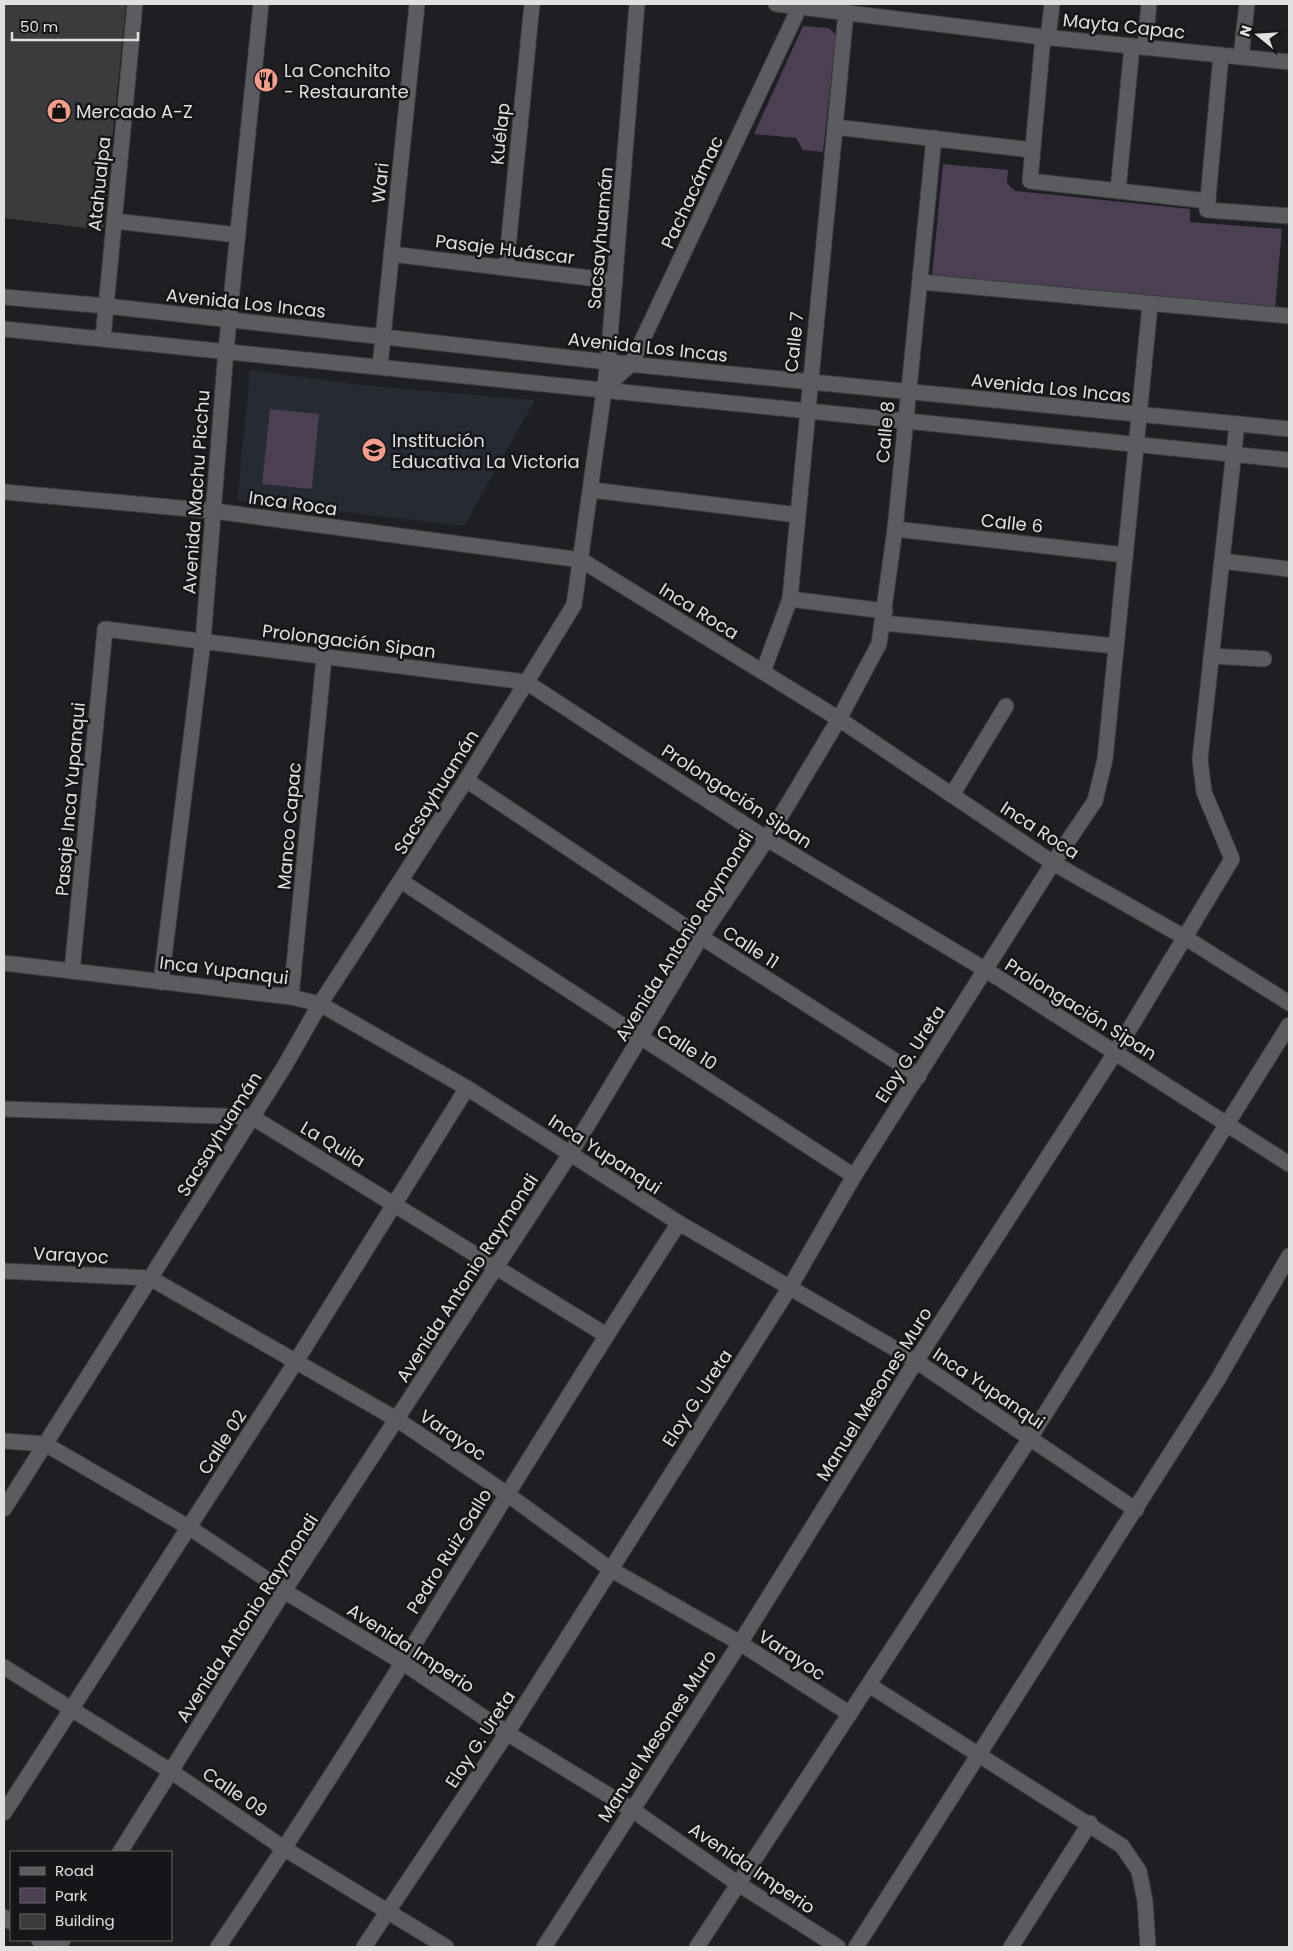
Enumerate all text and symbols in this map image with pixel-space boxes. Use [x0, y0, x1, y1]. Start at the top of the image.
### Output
street label: Mayta Capac [1062, 7, 1186, 45]
scale bar [12, 10, 139, 42]
north arrow [1233, 10, 1283, 60]
text: 50 m [20, 16, 58, 37]
text: N [1234, 23, 1257, 39]
place label: La Conchito - Restaurante [284, 58, 409, 104]
restaurant icon: La Conchito - Restaurante [253, 67, 279, 93]
shop icon: Mercado A-Z [46, 98, 72, 124]
place label: Mercado A-Z [76, 99, 193, 124]
street label: Kuélap [484, 102, 516, 166]
street label: Pachacámac [655, 131, 729, 253]
street label: Atahualpa [82, 136, 116, 232]
street label: Wari [365, 161, 395, 205]
street label: Sacsayhuamán [581, 166, 619, 310]
street label: Pasaje Huáscar [434, 228, 576, 270]
street label: Avenida Los Incas [165, 282, 327, 324]
street label: Calle 7 [778, 310, 810, 373]
street label: Avenida Los Incas [567, 326, 729, 368]
street label: Avenida Los Incas [970, 367, 1132, 409]
street label: Avenida Machu Picchu [176, 389, 216, 595]
street label: Calle 8 [870, 400, 900, 464]
place label: Institución Educativa La Victoria [392, 428, 580, 474]
school or university icon: Institución Educativa La Victoria [361, 437, 387, 463]
street label: Inca Roca [247, 484, 339, 522]
street label: Calle 6 [980, 507, 1044, 539]
street label: Inca Roca [654, 577, 744, 645]
street label: Prolongación Sipan [261, 618, 437, 664]
street label: Pasaje Inca Yupanqui [49, 701, 91, 897]
street label: Sacsayhuamán [388, 725, 484, 859]
street label: Prolongación Sipan [657, 738, 817, 854]
street label: Manco Capac [271, 761, 307, 891]
street label: Inca Roca [996, 795, 1084, 865]
street label: Avenida Antonio Raymondi [609, 826, 759, 1046]
street label: Calle 11 [718, 920, 784, 974]
street label: Inca Yupanqui [158, 950, 290, 990]
street label: Prolongación Sipan [1000, 952, 1162, 1066]
street label: Eloy G. Ureta [869, 1000, 951, 1108]
street label: Calle 10 [652, 1018, 722, 1076]
street label: Sacsayhuamán [171, 1067, 267, 1201]
street label: Inca Yupanqui [544, 1108, 666, 1200]
street label: La Quila [296, 1115, 370, 1173]
street label: Avenida Antonio Raymondi [390, 1169, 544, 1387]
street label: Varayoc [32, 1241, 110, 1269]
street label: Manuel Mesones Muro [810, 1302, 938, 1486]
street label: Inca Yupanqui [928, 1341, 1050, 1435]
street label: Eloy G. Ureta [656, 1344, 738, 1452]
street label: Varayoc [415, 1403, 491, 1467]
street label: Calle 02 [192, 1405, 252, 1479]
street label: Pedro Ruiz Gallo [400, 1484, 498, 1618]
street label: Avenida Antonio Raymondi [170, 1509, 324, 1727]
street label: Avenida Imperio [342, 1597, 480, 1699]
street label: Varayoc [753, 1624, 831, 1686]
street label: Manuel Mesones Muro [592, 1645, 722, 1827]
street label: Eloy G. Ureta [439, 1685, 521, 1793]
street label: Calle 09 [198, 1761, 272, 1823]
street label: Avenida Imperio [684, 1816, 820, 1920]
legend [10, 1851, 172, 1941]
text: Road [55, 1860, 94, 1881]
text: Park [55, 1885, 87, 1906]
text: Building [55, 1910, 115, 1931]

